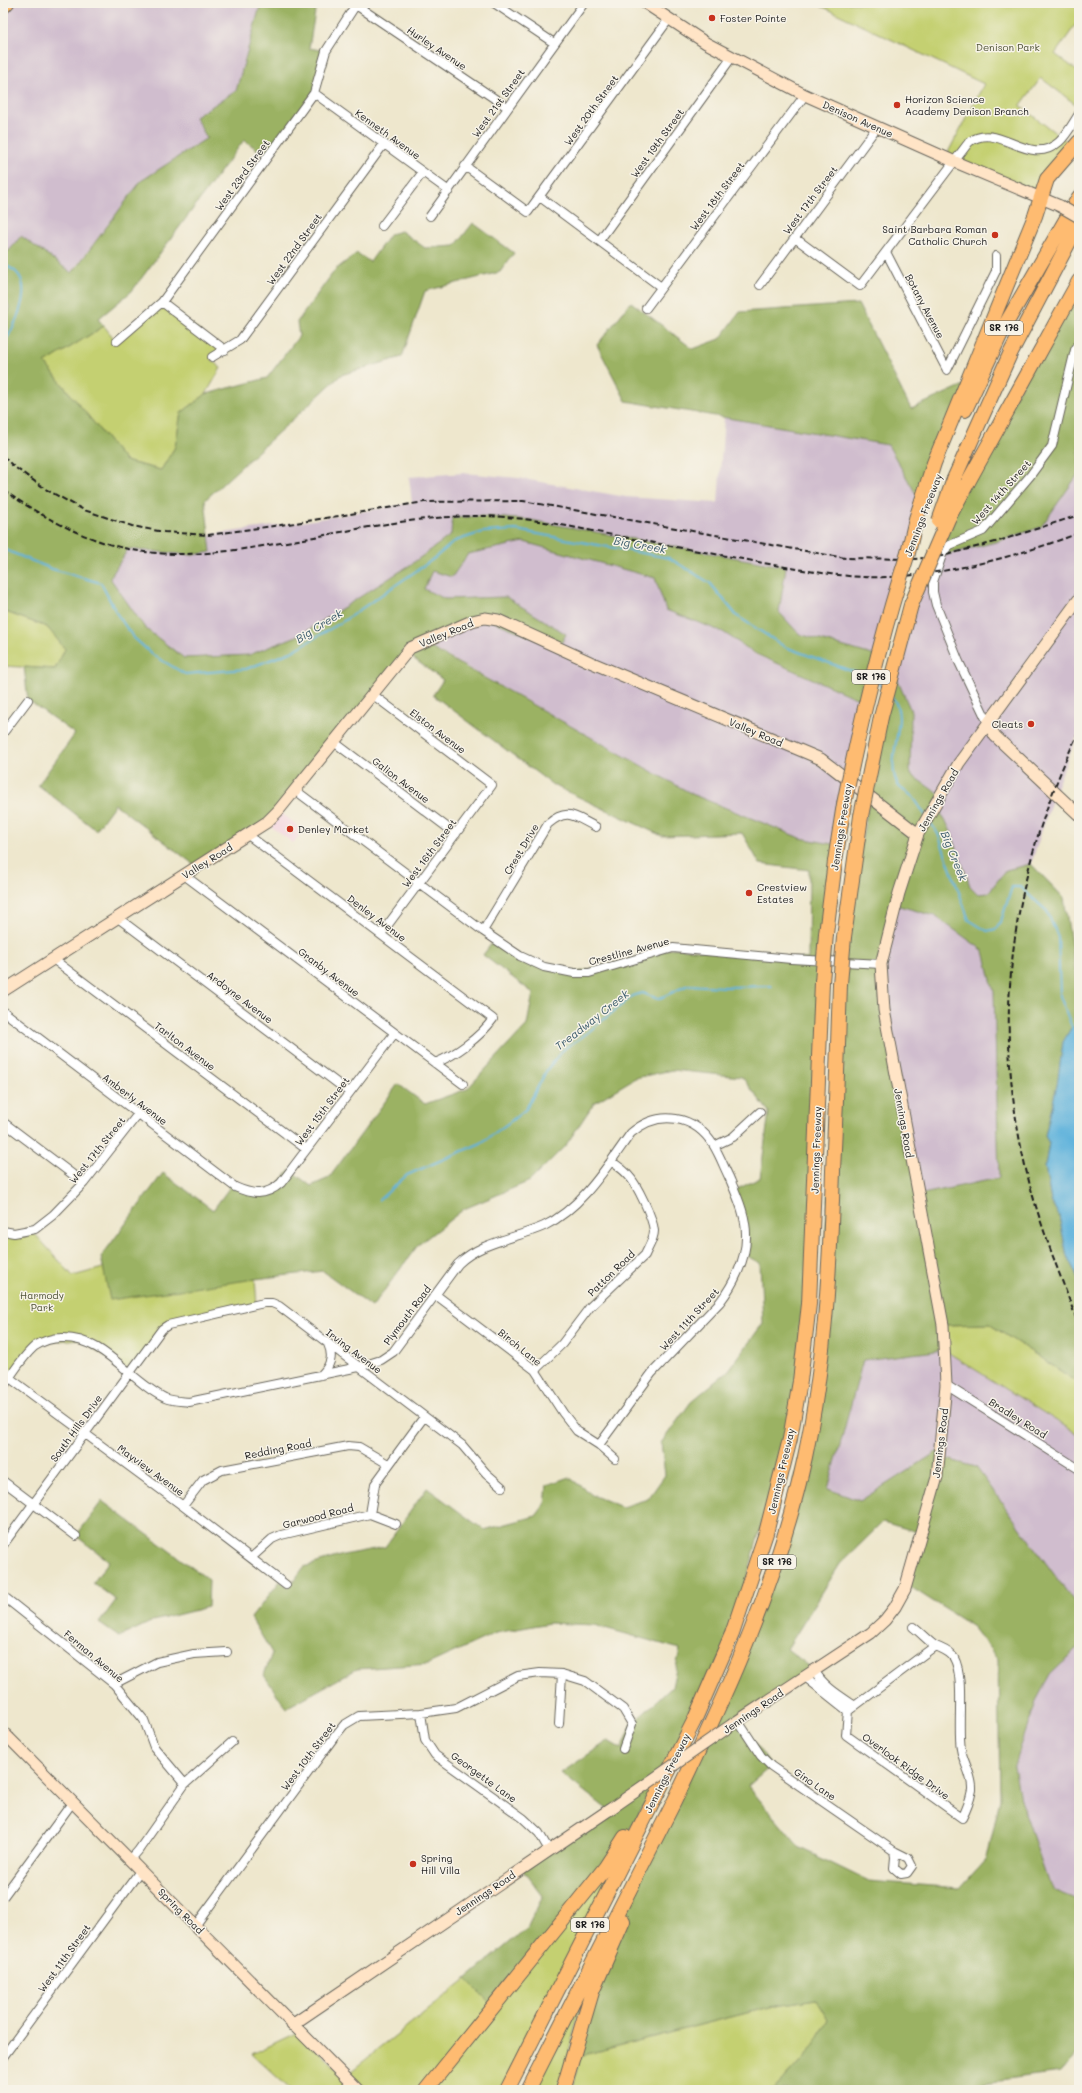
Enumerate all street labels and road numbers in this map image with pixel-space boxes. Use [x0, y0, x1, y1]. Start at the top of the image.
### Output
street label: Hurley Avenue [404, 23, 470, 73]
street label: West 21st Street [468, 66, 528, 140]
street label: West 20th Street [561, 72, 621, 148]
street label: Denison Avenue [821, 97, 895, 141]
street label: West 19th Street [627, 105, 687, 181]
street label: Kenneth Avenue [353, 106, 423, 162]
street label: West 23rd Street [211, 136, 273, 214]
street label: West 18th Street [686, 159, 748, 233]
street label: West 17th Street [780, 163, 840, 237]
street label: West 22nd Street [263, 210, 325, 288]
street label: Botany Avenue [902, 271, 948, 341]
road number: SR 176 [985, 321, 1023, 335]
street label: West 14th Street [968, 457, 1034, 527]
street label: Jennings Freeway [901, 472, 945, 558]
street label: Valley Road [417, 616, 475, 650]
road number: SR 176 [852, 670, 890, 684]
street label: Elston Avenue [407, 705, 469, 757]
street label: Valley Road [727, 714, 785, 750]
street label: Galion Avenue [369, 754, 433, 806]
street label: Jennings Road [914, 766, 962, 834]
street label: Jennings Freeway [827, 783, 855, 871]
street label: West 16th Street [398, 816, 460, 890]
street label: Crest Drive [500, 821, 542, 877]
street label: Valley Road [179, 840, 235, 882]
street label: Denley Avenue [345, 891, 409, 945]
street label: Crestline Avenue [587, 934, 671, 968]
street label: Granby Avenue [295, 944, 363, 1000]
street label: Ardoyne Avenue [204, 968, 276, 1026]
street label: Tarlton Avenue [152, 1018, 218, 1074]
street label: Amberly Avenue [100, 1070, 170, 1128]
street label: West 15th Street [291, 1074, 353, 1148]
street label: Jennings Road [891, 1087, 917, 1159]
street label: Jennings Freeway [807, 1106, 825, 1194]
street label: West 17th Street [66, 1114, 128, 1186]
street label: Patton Road [584, 1247, 638, 1299]
street label: Plymouth Road [380, 1282, 434, 1348]
street label: West 11th Street [656, 1284, 722, 1354]
street label: Irving Avenue [323, 1325, 385, 1377]
street label: Birch Lane [495, 1325, 545, 1369]
street label: South Hills Drive [47, 1392, 105, 1464]
street label: Bradley Road [986, 1395, 1050, 1441]
street label: Jennings Road [929, 1407, 951, 1479]
street label: Jennings Freeway [764, 1427, 798, 1515]
street label: Redding Road [243, 1436, 313, 1462]
street label: Mayview Avenue [115, 1441, 187, 1499]
street label: Garwood Road [281, 1500, 355, 1532]
road number: SR 176 [758, 1555, 796, 1569]
street label: Ferman Avenue [61, 1627, 127, 1685]
street label: Jennings Road [720, 1686, 786, 1736]
street label: West 10th Street [277, 1719, 339, 1793]
street label: Overlook Ridge Drive [860, 1730, 952, 1802]
street label: Jennings Freeway [641, 1731, 693, 1815]
street label: Georgette Lane [448, 1748, 520, 1806]
street label: Gino Lane [791, 1764, 839, 1804]
street label: Jennings Road [452, 1868, 518, 1918]
street label: Spring Road [155, 1885, 207, 1937]
road number: SR 176 [571, 1918, 609, 1932]
street label: West 11th Street [34, 1921, 94, 1995]

